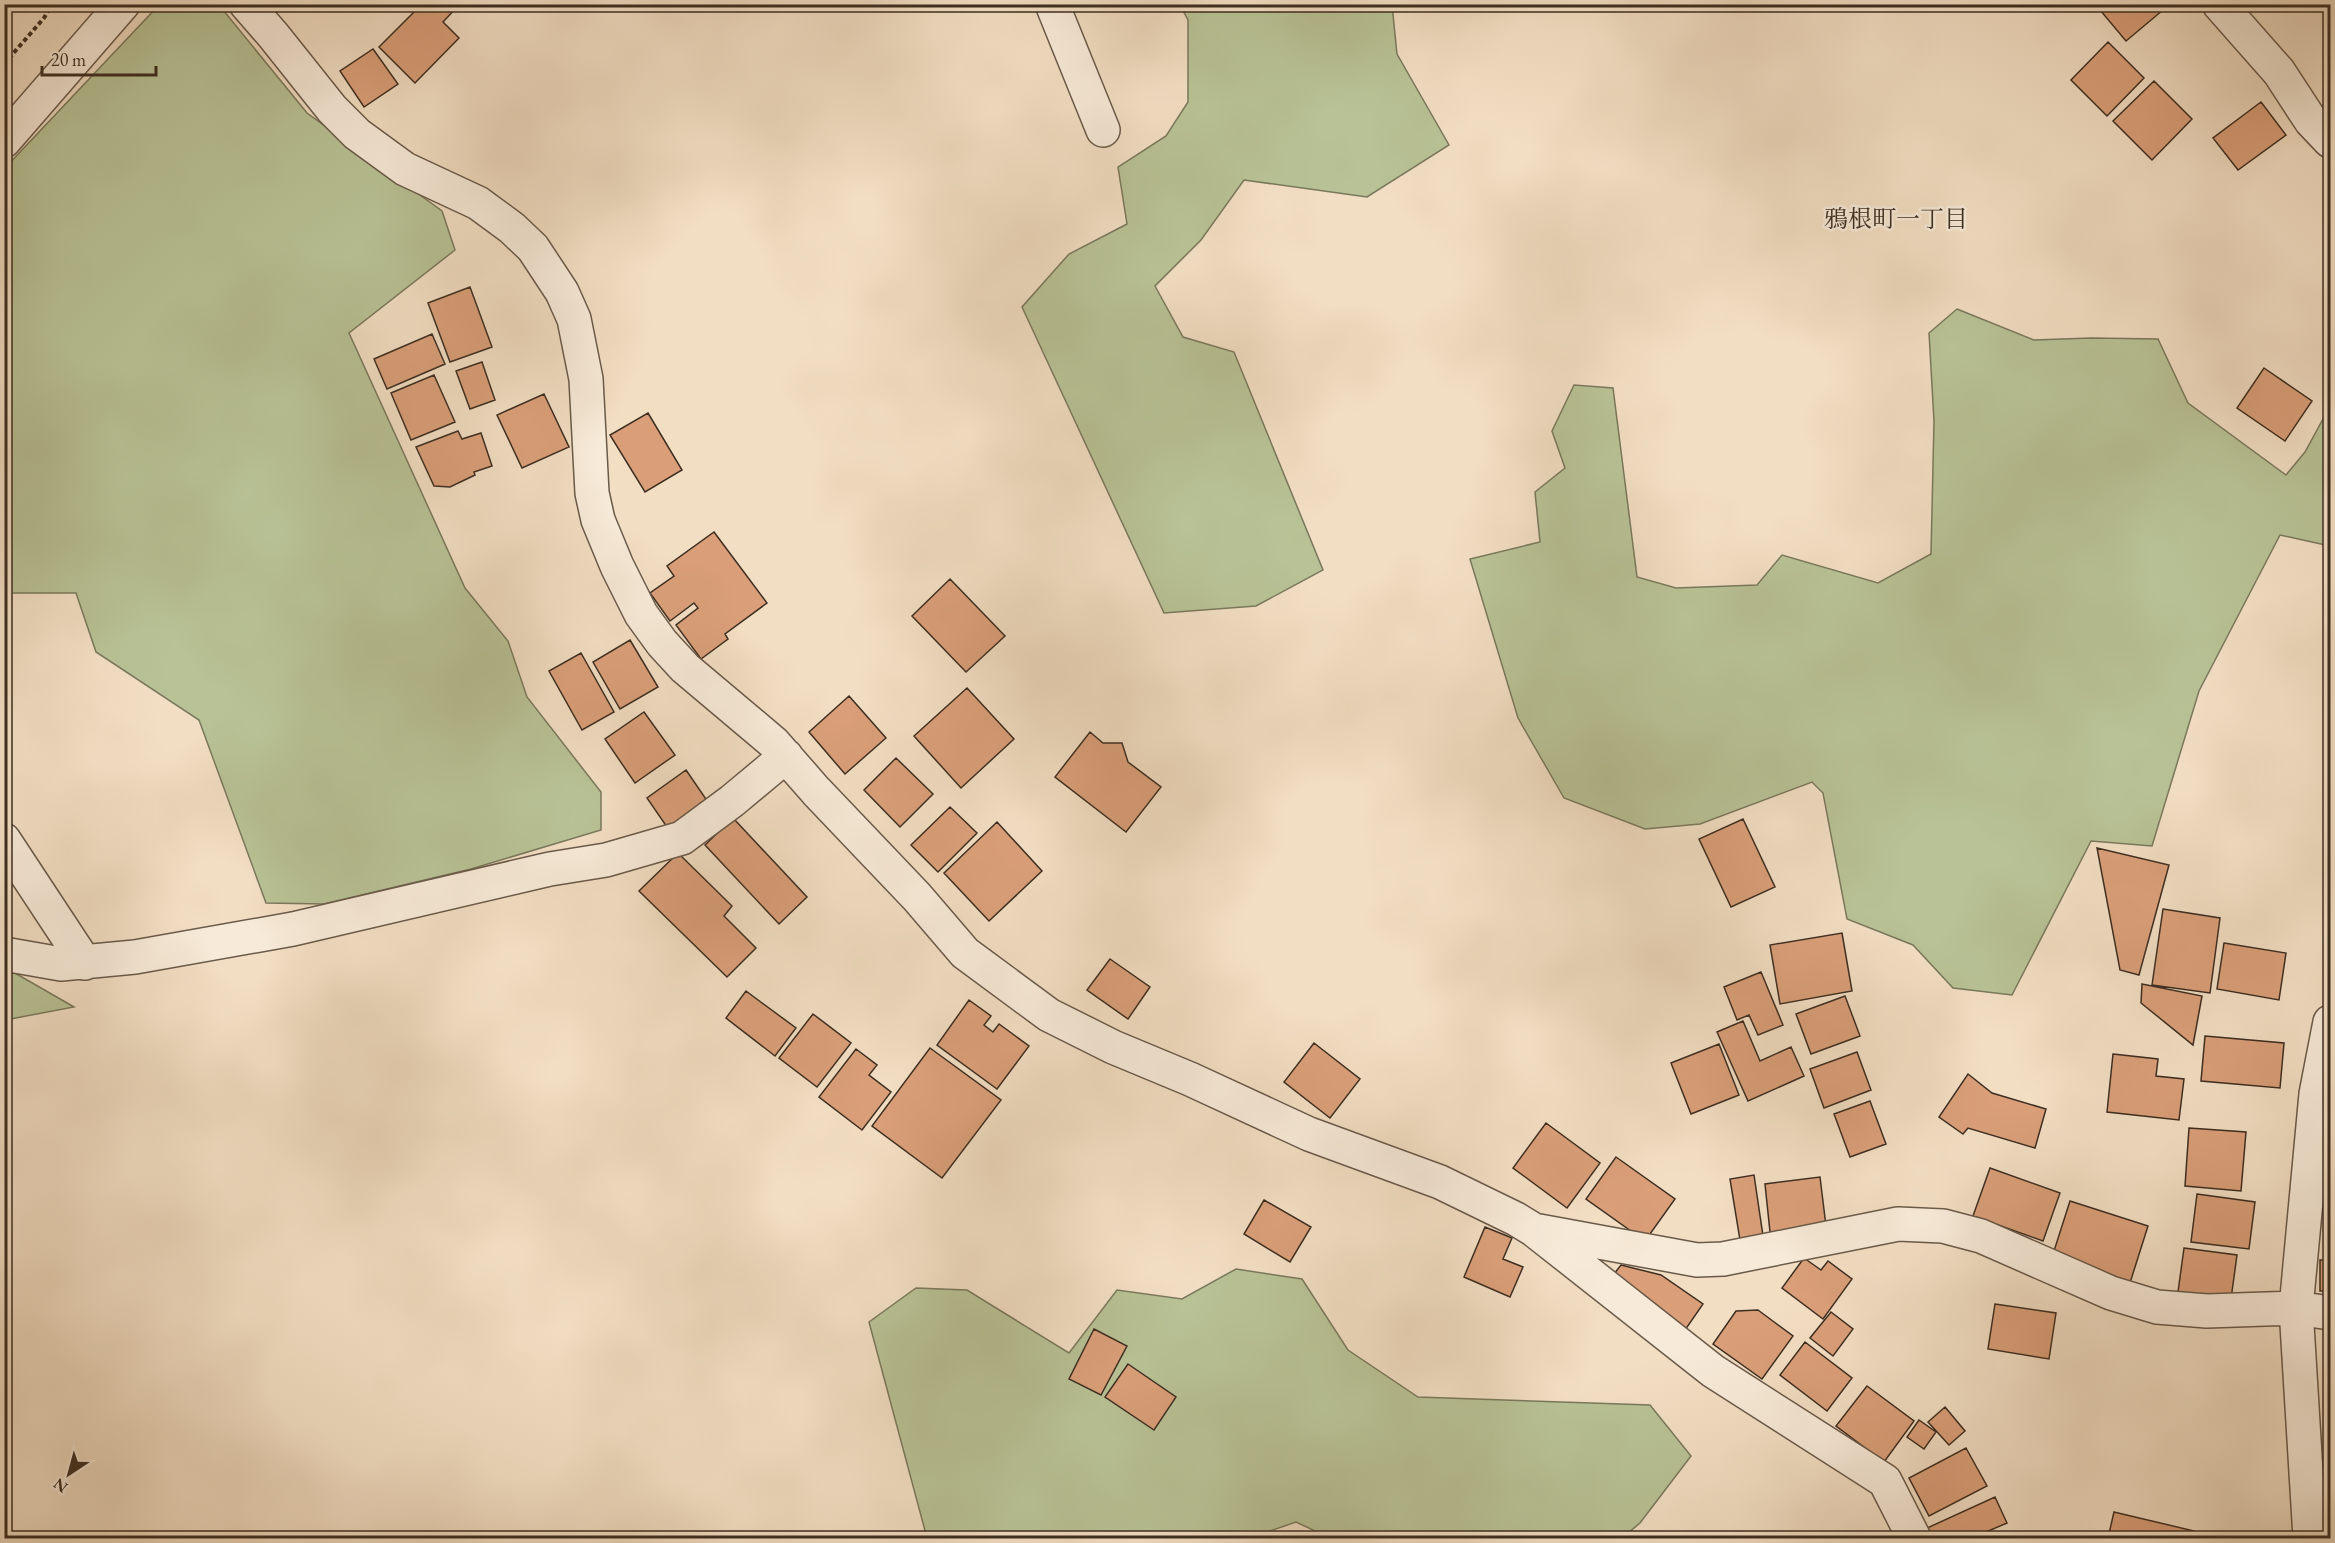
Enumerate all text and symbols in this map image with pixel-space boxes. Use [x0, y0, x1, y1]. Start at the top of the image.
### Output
scale bar [42, 39, 156, 77]
text: 20 m [51, 48, 86, 71]
district label: 鴉根町一丁目 [1824, 203, 1968, 234]
north arrow [39, 1444, 99, 1504]
text: N [49, 1473, 72, 1498]

